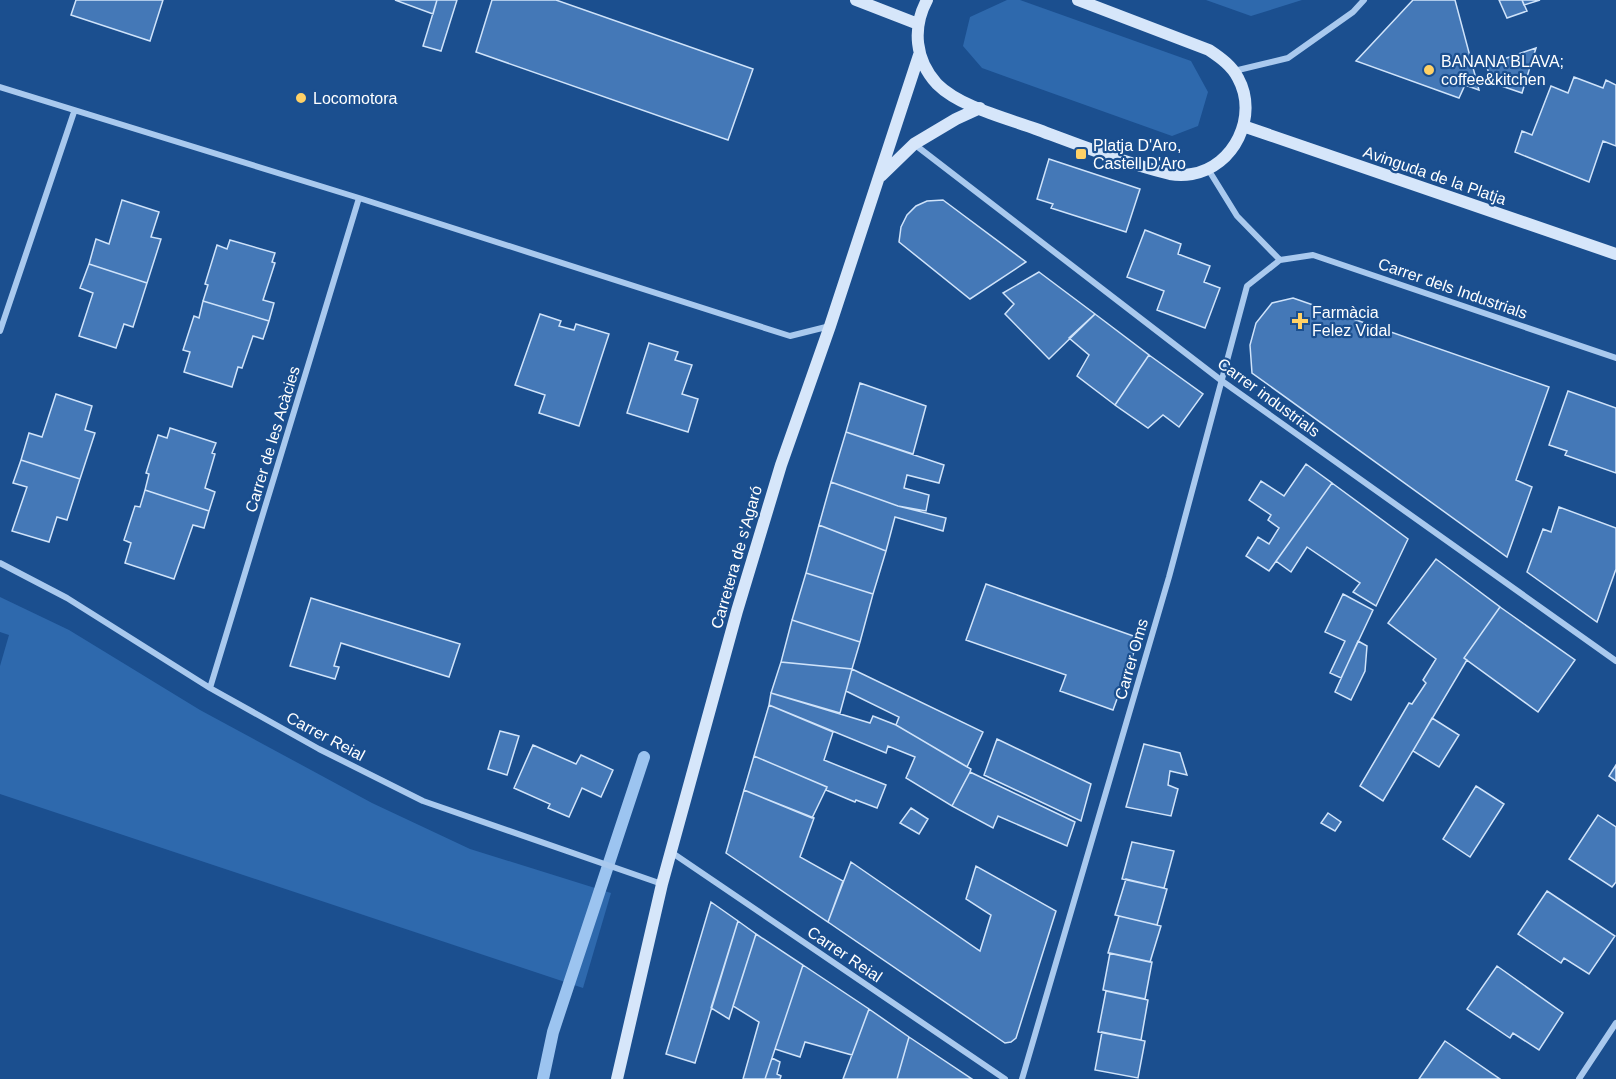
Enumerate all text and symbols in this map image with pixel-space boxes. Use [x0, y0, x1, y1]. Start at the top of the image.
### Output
place label: BANANA BLAVA; coffee&kitchen [1441, 53, 1564, 88]
marker: BANANA BLAVA; coffee&kitchen [1422, 63, 1436, 77]
place label: Locomotora [313, 90, 398, 107]
marker: Locomotora [294, 91, 308, 105]
place label: Platja D'Aro, Castell D'Aro [1093, 137, 1186, 172]
street label: Avinguda de la Platja [1361, 143, 1509, 208]
marker: Platja D'Aro, Castell D'Aro [1074, 147, 1088, 161]
street label: Carrer dels Industrials [1376, 255, 1530, 322]
place label: Farmàcia Felez Vidal [1312, 304, 1391, 339]
marker: Farmàcia Felez Vidal [1293, 314, 1307, 328]
street label: Carrer industrials [1214, 355, 1323, 440]
street label: Carrer de les Acàcies [242, 364, 303, 514]
street label: Carretera de s'Agaró [708, 484, 765, 631]
street label: Carrer Oms [1112, 617, 1151, 702]
street label: Carrer Reial [284, 709, 368, 764]
street label: Carrer Reial [804, 923, 885, 986]

